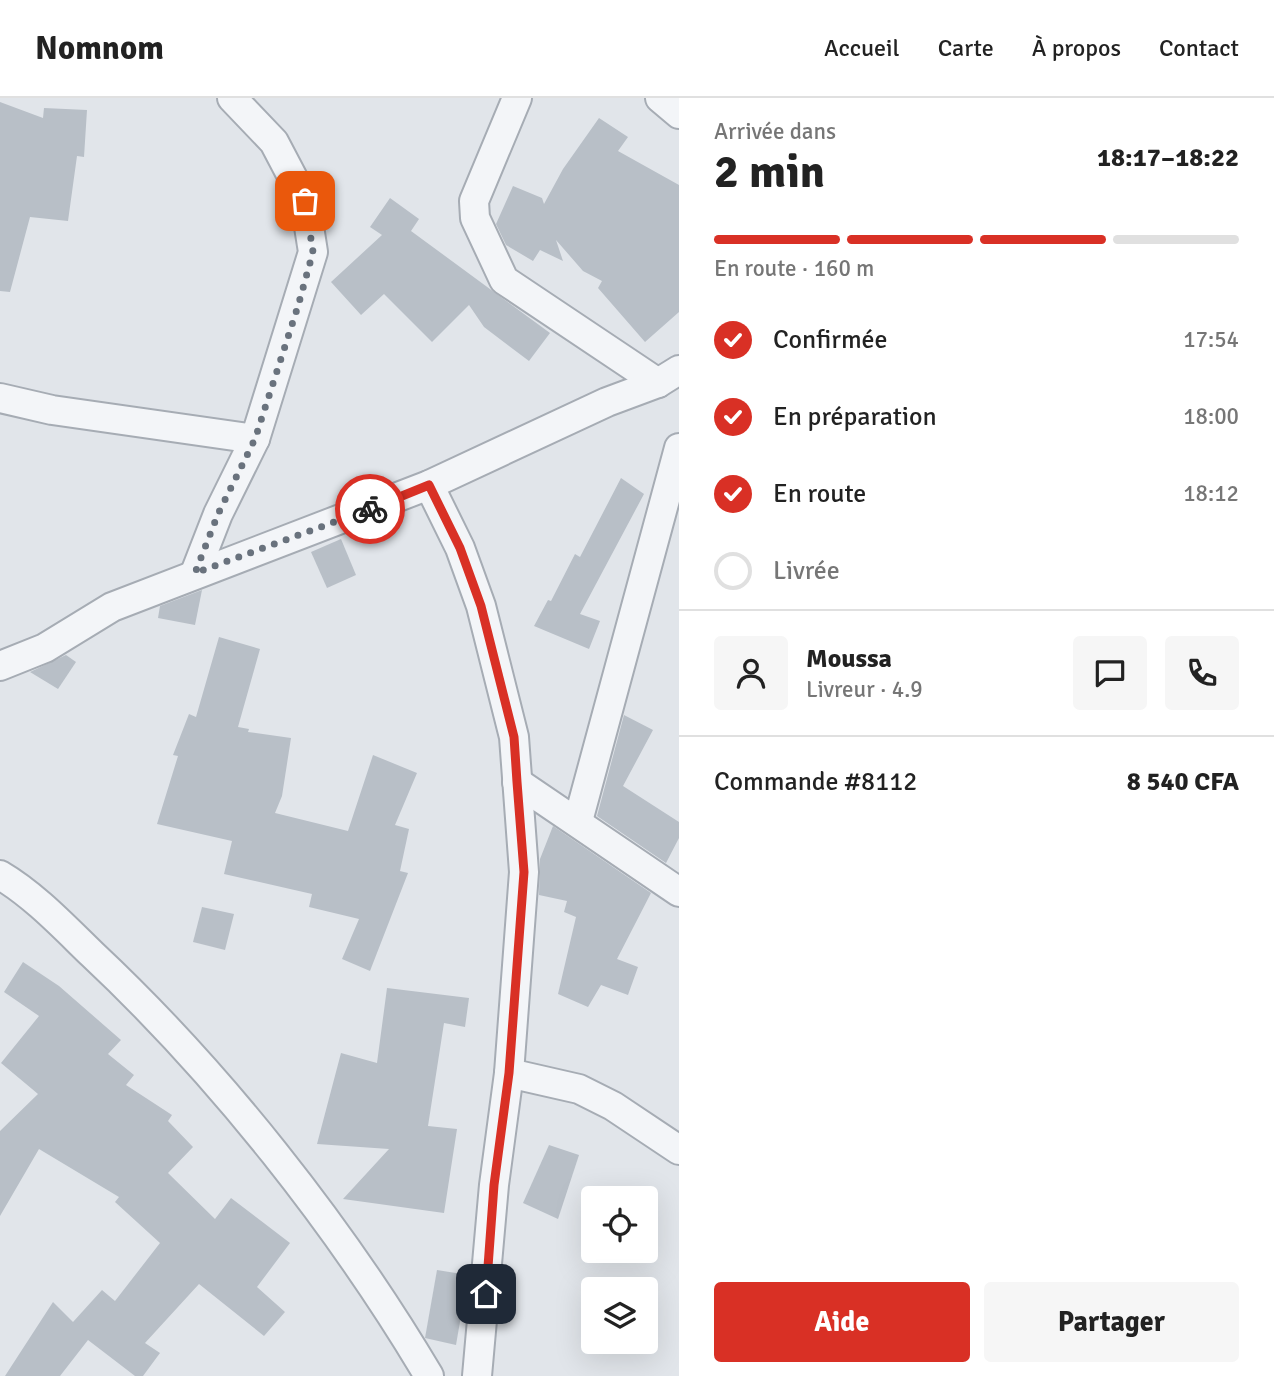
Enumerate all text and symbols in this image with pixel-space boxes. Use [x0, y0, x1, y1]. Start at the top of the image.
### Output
text: Nomnom [35, 28, 164, 69]
text: Accueil [824, 33, 900, 63]
text: Carte [938, 33, 994, 63]
text: À propos [1032, 33, 1121, 63]
text: Contact [1159, 33, 1239, 63]
text: Arrivée dans [714, 117, 836, 146]
text: 18:17–18:22 [1097, 142, 1239, 174]
text: 2 min [714, 144, 825, 200]
pin [275, 171, 335, 231]
icon: bag [286, 182, 324, 220]
text: En route · 160 m [714, 254, 874, 283]
icon: check [714, 321, 752, 359]
text: Confirmée [773, 324, 888, 356]
text: 17:54 [1183, 325, 1239, 354]
icon: check [714, 398, 752, 436]
text: En préparation [773, 401, 937, 433]
text: 18:00 [1183, 402, 1239, 431]
courier [335, 474, 405, 544]
icon: check [714, 475, 752, 513]
text: En route [773, 478, 866, 510]
text: 18:12 [1183, 479, 1239, 508]
icon: bike [351, 490, 389, 528]
text: Livrée [773, 555, 840, 587]
button: person [714, 636, 788, 710]
button: chat [1073, 636, 1147, 710]
button: phone [1165, 636, 1239, 710]
text: Moussa [806, 643, 892, 675]
text: Livreur · 4.9 [806, 675, 923, 704]
text: Commande #8112 [714, 766, 917, 798]
text: 8 540 CFA [1127, 766, 1239, 798]
map controls [581, 1186, 658, 1354]
button: locate [581, 1186, 658, 1263]
pin [456, 1264, 516, 1324]
icon: home [467, 1275, 505, 1313]
button: layers [581, 1277, 658, 1354]
button: Aide [714, 1282, 970, 1362]
button: Partager [984, 1282, 1239, 1362]

